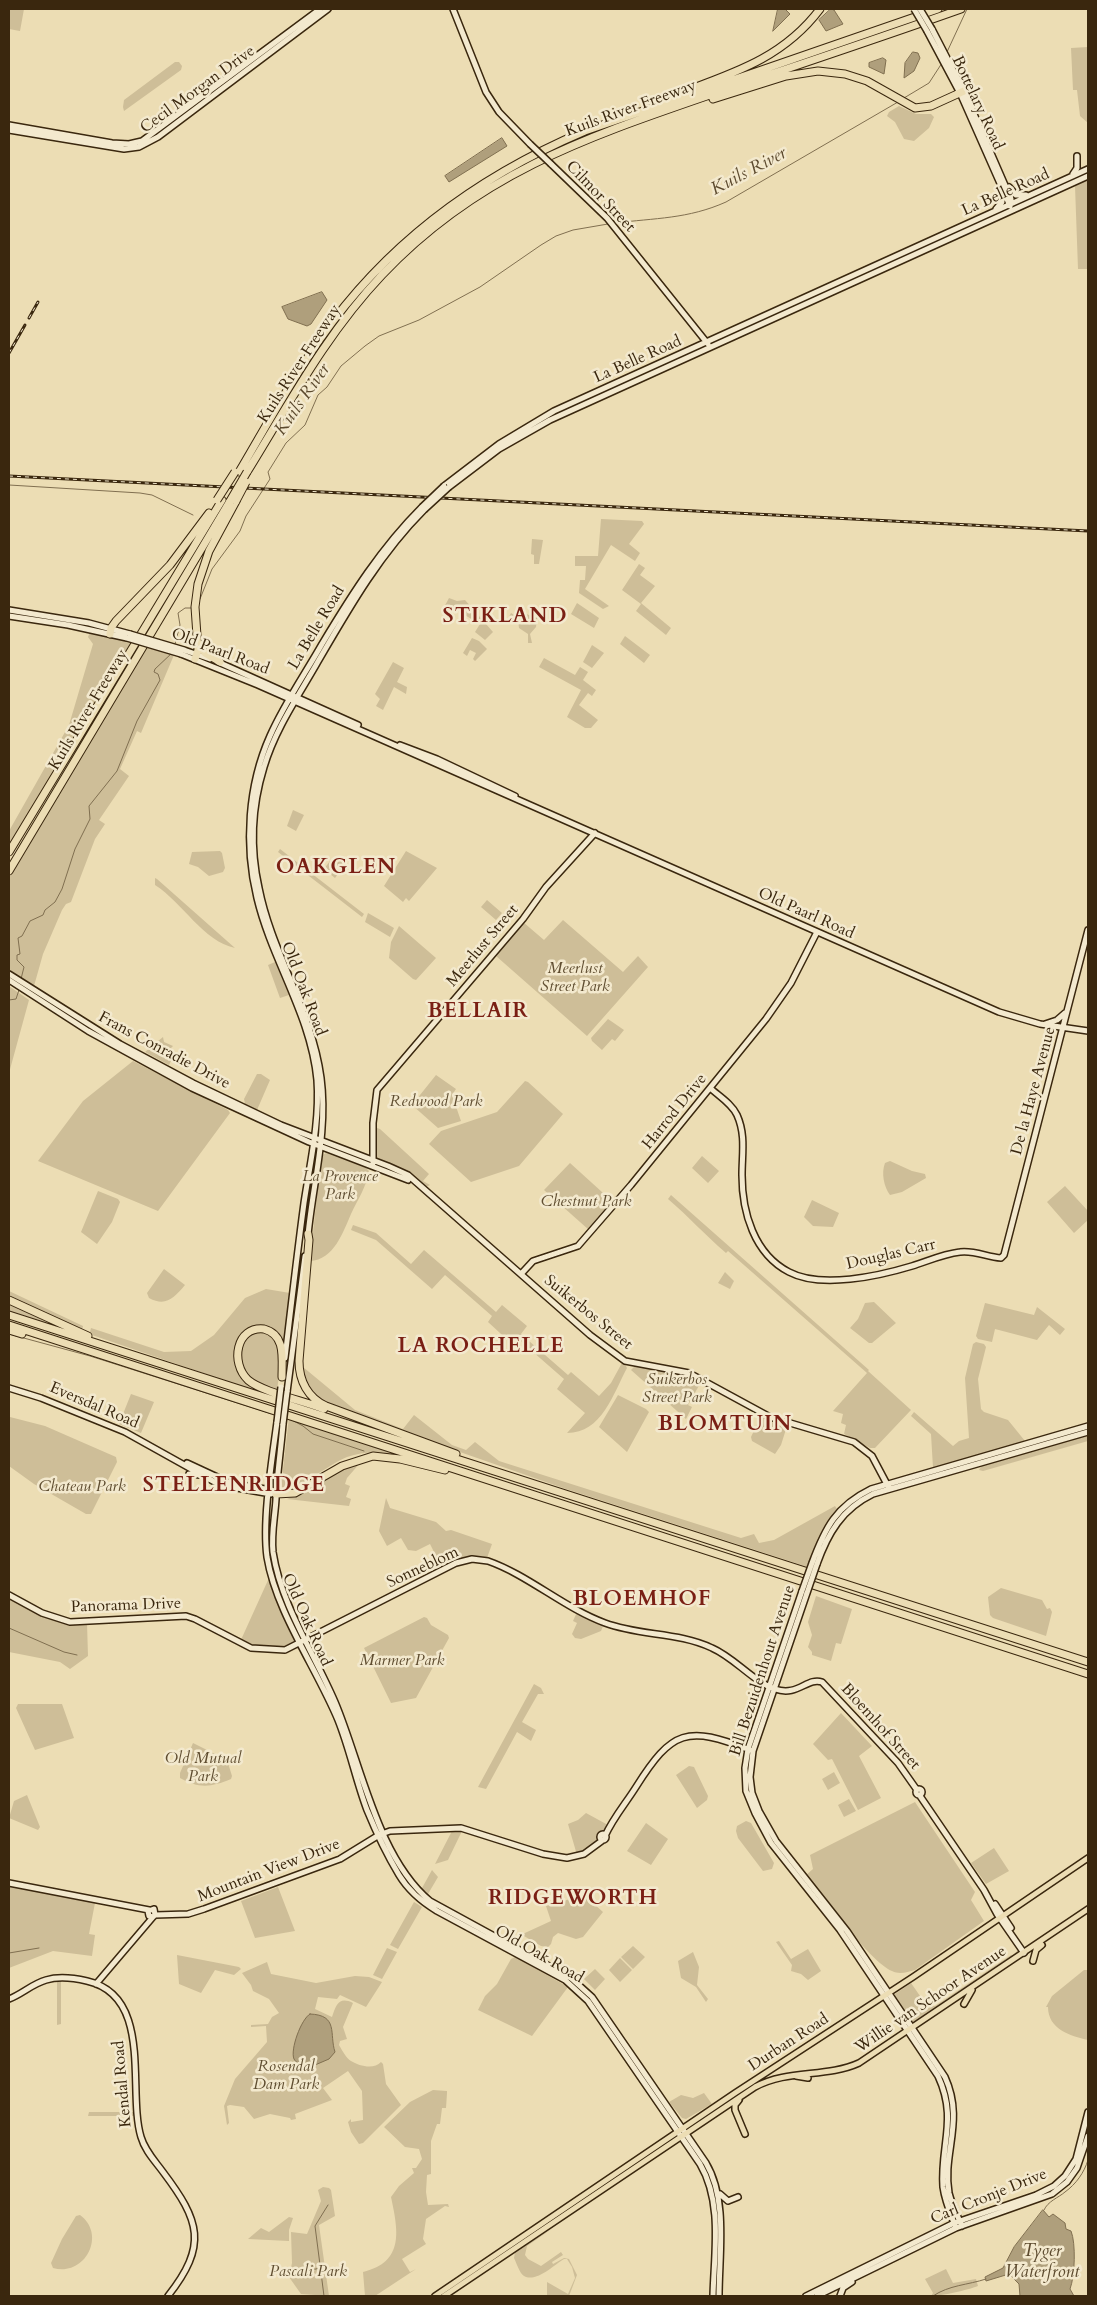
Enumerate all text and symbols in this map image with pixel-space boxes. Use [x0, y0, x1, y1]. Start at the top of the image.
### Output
street label: Cecil Morgan Drive [137, 42, 259, 138]
street label: Bottelary Road [947, 53, 1007, 153]
street label: Kuils River Freeway [563, 76, 699, 142]
water label: Kuils River [707, 143, 791, 201]
street label: Cilmor Street [561, 157, 639, 237]
street label: La Belle Road [959, 165, 1053, 221]
street label: Kuils River Freeway [254, 301, 346, 427]
street label: La Belle Road [591, 332, 685, 388]
water label: Kuils River [270, 360, 336, 440]
street label: La Belle Road [285, 583, 349, 673]
district label: STIKLAND [442, 604, 568, 630]
street label: Old Paarl Road [168, 625, 272, 679]
street label: Kuils River Freeway [45, 646, 133, 774]
district label: OAKGLEN [275, 855, 397, 881]
street label: Old Paarl Road [755, 884, 857, 944]
street label: Meerlust Street [443, 901, 523, 991]
street label: Old Oak Road [276, 939, 330, 1039]
park label: Meerlust Street Park [540, 959, 610, 997]
district label: BELLAIR [426, 999, 530, 1025]
street label: Frans Conradie Drive [95, 1008, 233, 1094]
street label: De la Haye Avenue [1008, 1025, 1060, 1157]
street label: Harrod Drive [639, 1070, 711, 1154]
park label: Redwood Park [390, 1092, 482, 1112]
park label: La Provence Park [302, 1167, 378, 1205]
park label: Chestnut Park [541, 1192, 631, 1212]
street label: Douglas Carr [845, 1235, 937, 1275]
street label: Suikerbos Street [540, 1271, 636, 1355]
district label: LA ROCHELLE [396, 1334, 566, 1360]
park label: Suikerbos Street Park [642, 1370, 712, 1408]
street label: Eversdal Road [46, 1379, 142, 1433]
district label: BLOMTUIN [657, 1412, 793, 1438]
district label: STELLENRIDGE [141, 1473, 327, 1499]
park label: Chateau Park [38, 1477, 126, 1497]
street label: Sonneblom [384, 1543, 462, 1593]
street label: Old Oak Road [277, 1571, 335, 1669]
street label: Bill Bezuidenhout Avenue [726, 1583, 800, 1759]
district label: BLOEMHOF [572, 1587, 712, 1613]
street label: Panorama Drive [71, 1594, 181, 1618]
park label: Marmer Park [360, 1651, 444, 1671]
street label: Bloemhof Street [836, 1680, 924, 1774]
park label: Old Mutual Park [165, 1749, 241, 1787]
street label: Mountain View Drive [195, 1835, 343, 1907]
district label: RIDGEWORTH [487, 1886, 659, 1912]
street label: Old Oak Road [491, 1922, 587, 1988]
street label: Willie van Schoor Avenue [852, 1942, 1010, 2058]
street label: Durban Road [745, 2010, 833, 2076]
street label: Kendal Road [110, 2040, 136, 2128]
park label: Rosendal Dam Park [253, 2057, 319, 2095]
street label: Carl Cronje Drive [928, 2165, 1050, 2229]
water label: Tyger Waterfront [1005, 2241, 1079, 2284]
park label: Pascali Park [269, 2262, 347, 2282]

